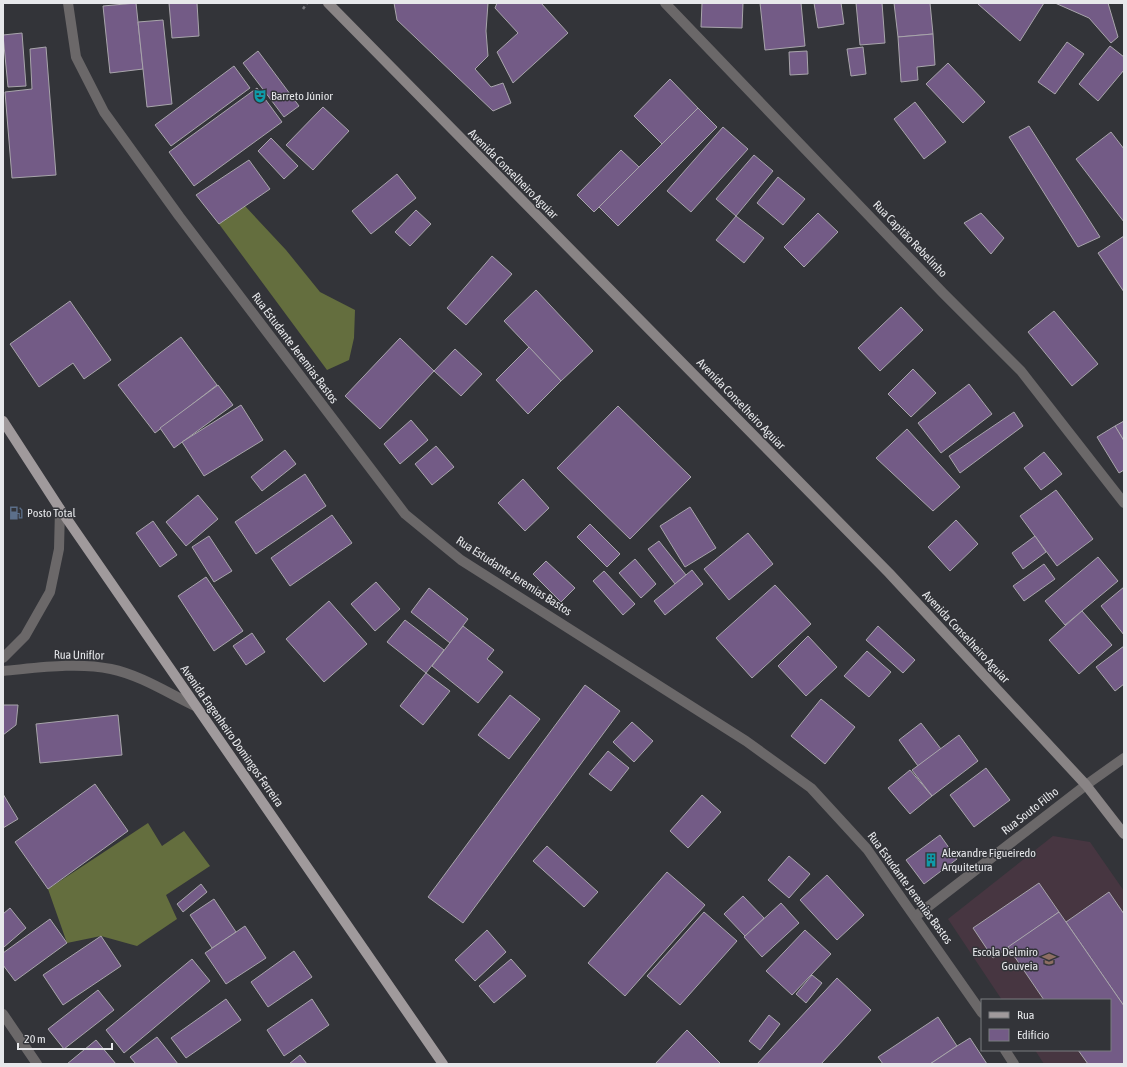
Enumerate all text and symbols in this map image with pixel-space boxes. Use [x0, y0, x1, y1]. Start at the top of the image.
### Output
theatre icon: Barreto Júnior [252, 88, 268, 104]
place label: Barreto Júnior [271, 89, 333, 103]
street label: Avenida Conselheiro Aguiar [465, 126, 561, 222]
street label: Rua Capitão Rebelinho [870, 198, 950, 280]
street label: Rua Estudante Jeremias Bastos [249, 290, 341, 406]
street label: Avenida Conselheiro Aguiar [694, 356, 788, 453]
fuel station icon: Posto Total [8, 505, 24, 521]
place label: Posto Total [27, 506, 76, 520]
street label: Rua Estudante Jeremias Bastos [454, 533, 574, 619]
street label: Avenida Conselheiro Aguiar [920, 588, 1013, 686]
street label: Rua Uniflor [54, 648, 105, 662]
street label: Avenida Engenheiro Domingos Ferreira [178, 662, 286, 810]
street label: Rua Souto Filho [999, 784, 1062, 838]
street label: Rua Estudante Jeremias Bastos [865, 829, 955, 947]
place label: Alexandre Figueiredo Arquitetura [942, 846, 1036, 874]
building icon: Alexandre Figueiredo Arquitetura [923, 852, 939, 868]
place label: Escola Delmiro Gouveia [972, 945, 1038, 973]
school or university icon: Escola Delmiro Gouveia [1041, 951, 1057, 967]
legend [981, 999, 1111, 1051]
text: Rua [1017, 1008, 1034, 1022]
scale bar [18, 1025, 112, 1051]
text: Edifício [1017, 1028, 1050, 1042]
text: 20 m [24, 1032, 46, 1046]

